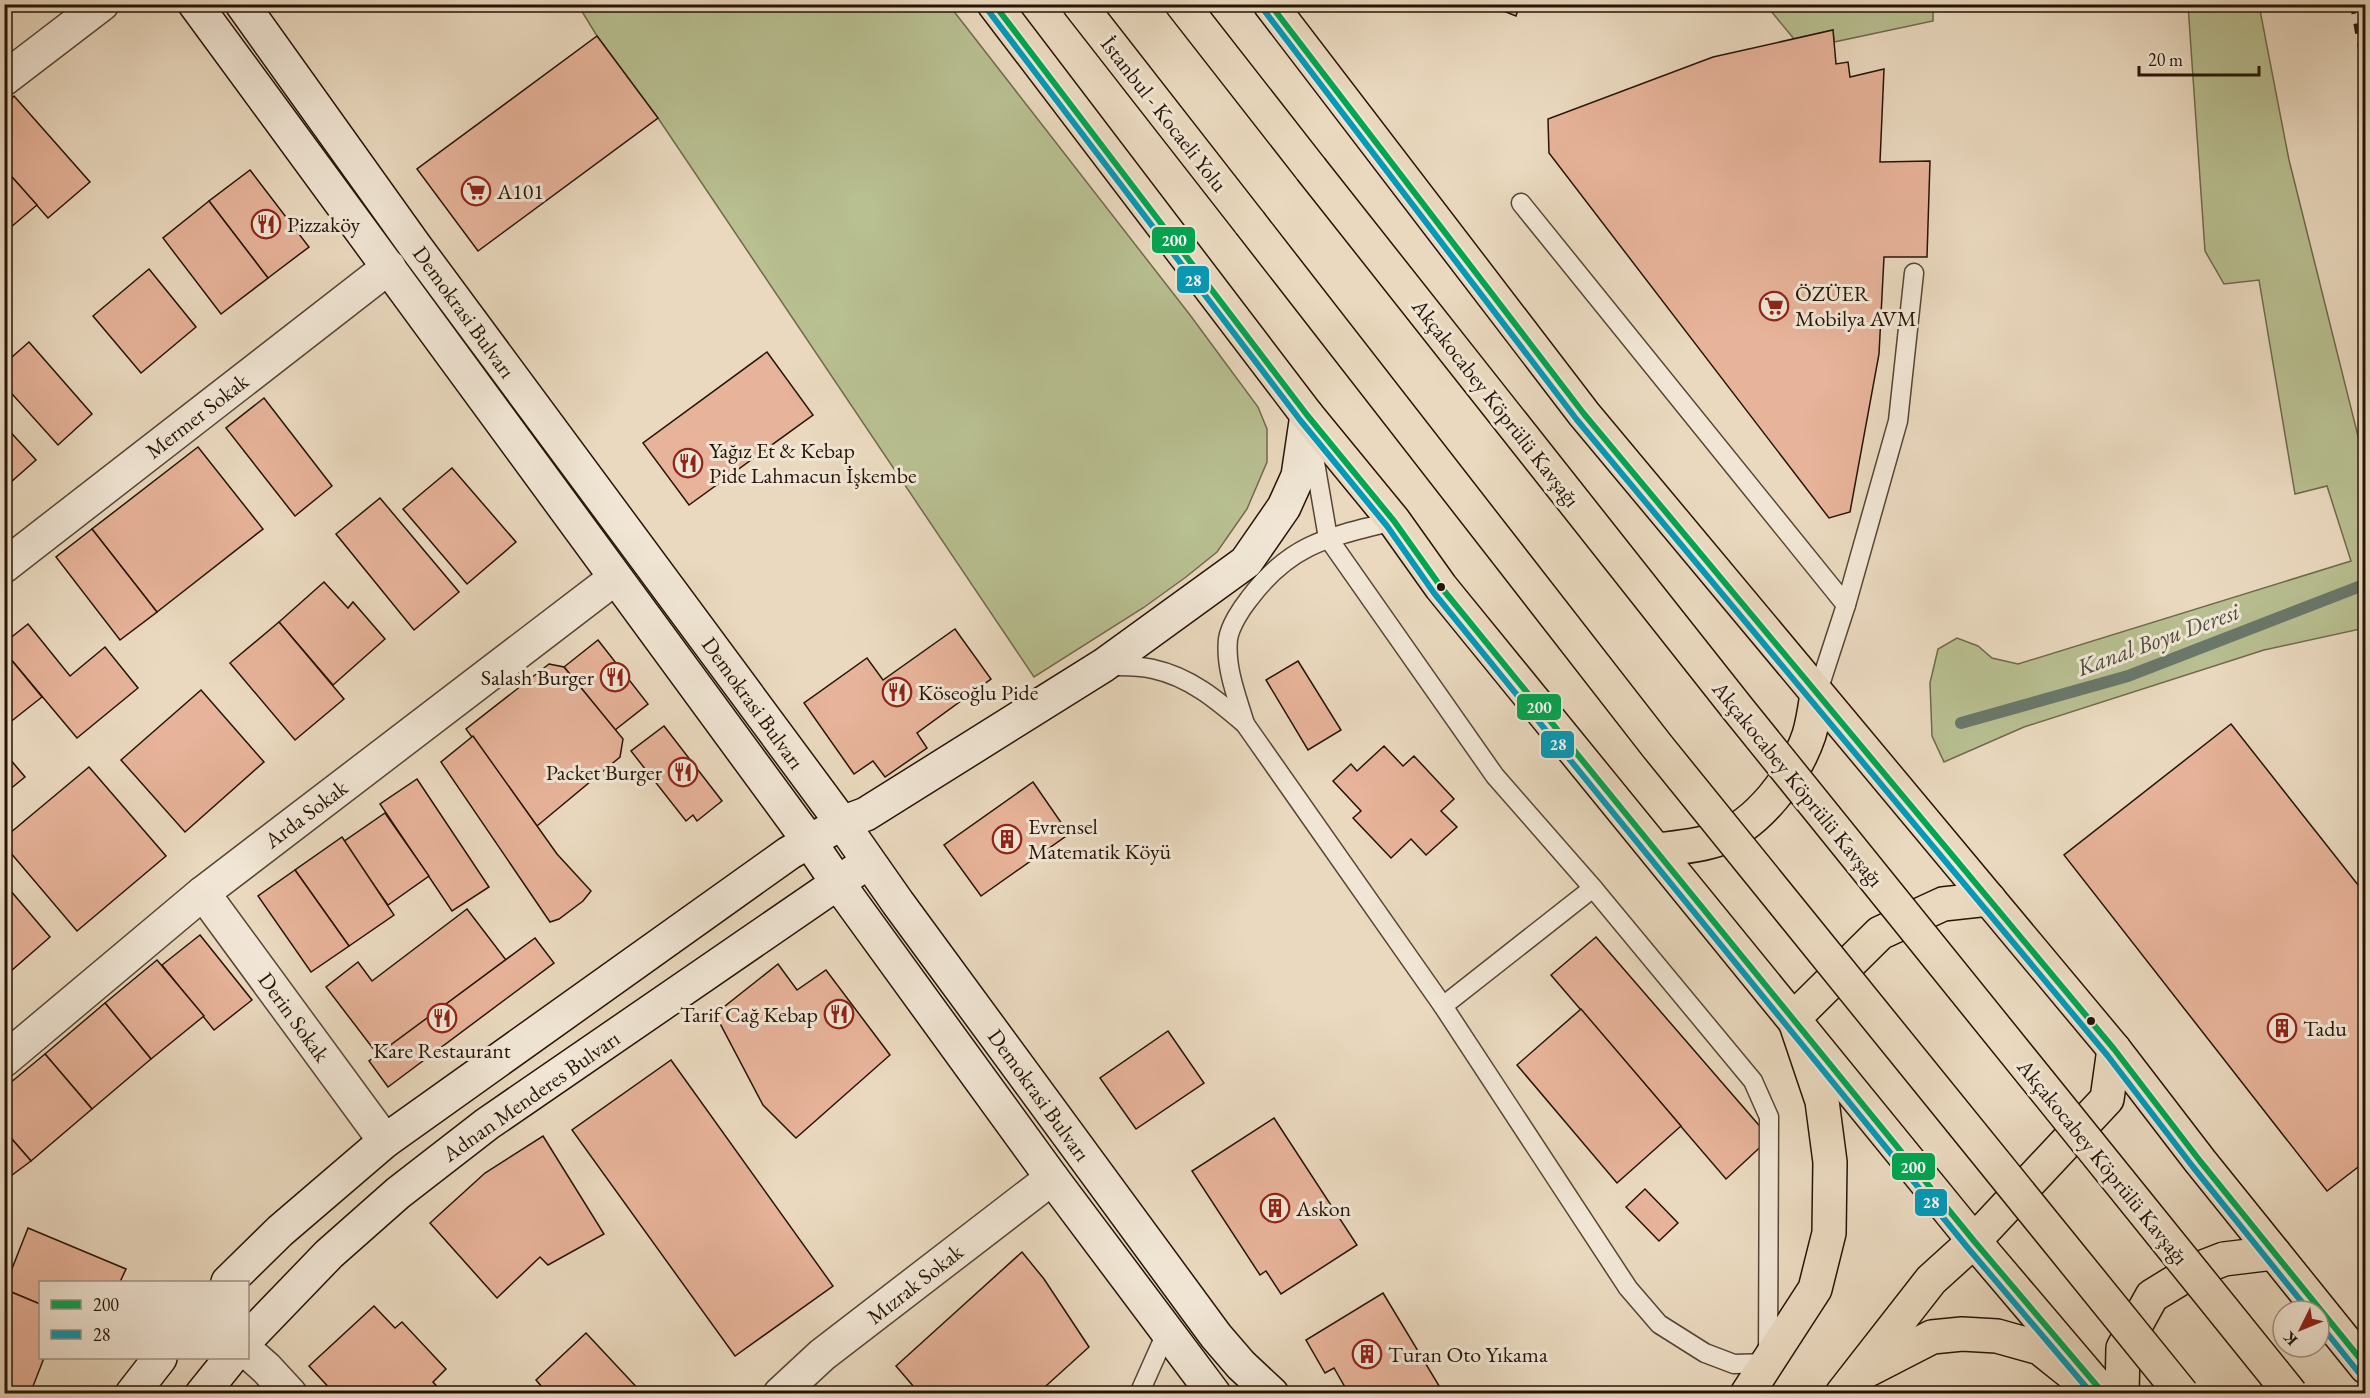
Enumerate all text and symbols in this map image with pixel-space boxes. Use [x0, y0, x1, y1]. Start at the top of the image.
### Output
street label: İstanbul - Kocaeli Yolu [1094, 30, 1234, 198]
scale bar [2139, 39, 2259, 77]
text: 20 m [2148, 48, 2183, 71]
supermarket icon: A101 [460, 175, 492, 207]
place label: A101 [496, 177, 544, 206]
restaurant icon: Pizzaköy [250, 208, 282, 240]
place label: Pizzaköy [287, 210, 361, 239]
line badge: 200 [1151, 226, 1196, 254]
text: 200 [1161, 230, 1187, 251]
street label: Demokrasi Bulvarı [406, 240, 522, 384]
line badge: 28 [1176, 265, 1210, 294]
text: 28 [1185, 270, 1201, 291]
place label: ÖZÜER Mobilya AVM [1795, 279, 1917, 333]
supermarket icon: ÖZÜER Mobilya AVM [1758, 290, 1790, 322]
street label: Akçakocabey Köprülü Kavşağı [1405, 292, 1586, 513]
street label: Mermer Sokak [140, 366, 255, 465]
place label: Yağız Et & Kebap Pide Lahmacun İşkembe [709, 436, 917, 490]
restaurant icon: Yağız Et & Kebap Pide Lahmacun İşkembe [672, 447, 704, 479]
unlabelled marker [1435, 581, 1447, 593]
water label: Kanal Boyu Deresi [2072, 595, 2244, 683]
street label: Demokrasi Bulvarı [695, 631, 811, 775]
restaurant icon: Salash Burger [599, 661, 631, 693]
place label: Salash Burger [481, 663, 595, 692]
street label: Akçakocabey Köprülü Kavşağı [1705, 674, 1890, 893]
restaurant icon: Köseoğlu Pide [881, 676, 913, 708]
place label: Köseoğlu Pide [918, 678, 1039, 707]
line badge: 200 [1516, 693, 1562, 721]
text: 200 [1526, 697, 1552, 718]
line badge: 28 [1540, 730, 1575, 759]
text: 28 [1550, 734, 1566, 755]
restaurant icon: Packet Burger [667, 756, 699, 788]
place label: Packet Burger [546, 758, 663, 787]
street label: Arda Sokak [258, 773, 354, 855]
place label: Evrensel Matematik Köyü [1028, 812, 1172, 866]
building icon: Evrensel Matematik Köyü [991, 823, 1023, 855]
street label: Derin Sokak [252, 966, 337, 1068]
restaurant icon: Tarif Cağ Kebap [823, 998, 855, 1030]
place label: Tarif Cağ Kebap [680, 1000, 818, 1029]
restaurant icon: Kare Restaurant [426, 1002, 458, 1034]
building icon: Tadu [2266, 1012, 2298, 1044]
place label: Tadu [2303, 1014, 2347, 1043]
unlabelled marker [2085, 1015, 2097, 1027]
street label: Demokrasi Bulvarı [981, 1023, 1097, 1167]
street label: Adnan Menderes Bulvarı [436, 1024, 625, 1169]
place label: Kare Restaurant [373, 1036, 511, 1065]
street label: Akçakocabey Köprülü Kavşağı [2010, 1052, 2195, 1271]
line badge: 200 [1891, 1152, 1936, 1181]
text: 200 [1900, 1157, 1926, 1178]
line badge: 28 [1914, 1188, 1948, 1217]
building icon: Askon [1259, 1192, 1291, 1224]
text: 28 [1923, 1192, 1939, 1213]
place label: Askon [1295, 1194, 1352, 1223]
street label: Mızrak Sokak [861, 1237, 970, 1331]
legend [39, 1281, 249, 1359]
text: 200 [93, 1293, 119, 1316]
north arrow [2271, 1299, 2331, 1359]
text: 28 [93, 1323, 110, 1346]
text: K [2278, 1327, 2302, 1351]
building icon: Turan Oto Yıkama [1351, 1338, 1383, 1370]
place label: Turan Oto Yıkama [1388, 1340, 1548, 1369]

